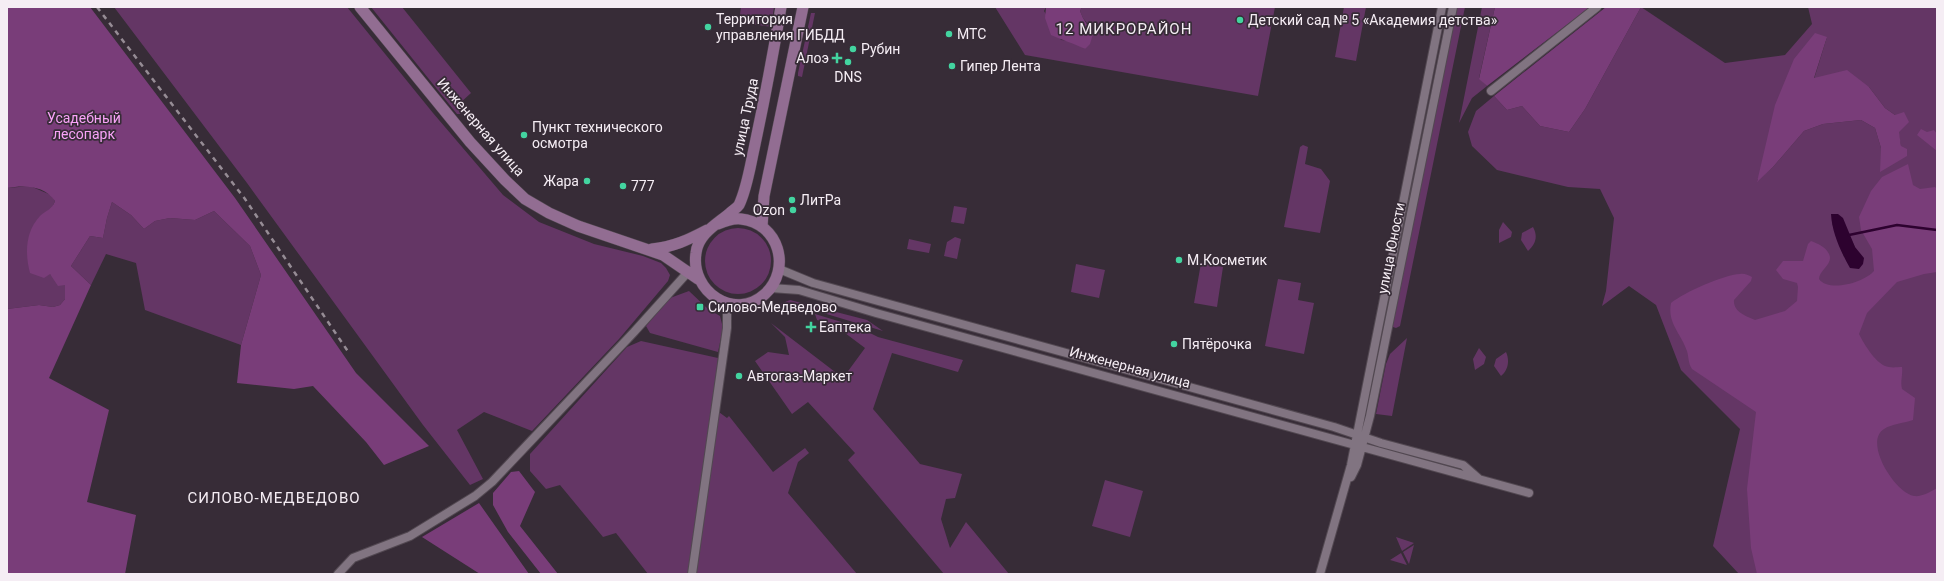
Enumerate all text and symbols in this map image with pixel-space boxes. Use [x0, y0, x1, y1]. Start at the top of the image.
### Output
place label: Территория управления ГИБДД [716, 11, 845, 43]
place label: Детский сад № 5 «Академия детства» [1248, 12, 1498, 28]
marker: Детский сад № 5 «Академия детства» [1235, 15, 1245, 25]
district label: 12 МИКРОРАЙОН [1056, 20, 1192, 38]
marker: Территория управления ГИБДД [703, 22, 713, 32]
place label: МТС [957, 26, 986, 42]
marker: МТС [944, 29, 954, 39]
place label: Рубин [861, 41, 900, 57]
marker: Рубин [848, 44, 858, 54]
place label: Алоэ [796, 50, 829, 66]
marker: Алоэ [832, 53, 842, 63]
marker: DNS [843, 57, 853, 67]
place label: Гипер Лента [960, 58, 1041, 74]
marker: Гипер Лента [947, 61, 957, 71]
place label: DNS [834, 69, 862, 85]
street label: Инженерная улица [434, 75, 528, 179]
street label: улица Труда [729, 77, 761, 157]
park label: Усадебный лесопарк [47, 110, 121, 142]
place label: Пункт технического осмотра [532, 119, 663, 151]
marker: Пункт технического осмотра [519, 130, 529, 140]
place label: Жара [543, 173, 579, 189]
marker: Жара [582, 176, 592, 186]
place label: 777 [631, 178, 655, 194]
marker: 777 [618, 181, 628, 191]
place label: ЛитРа [800, 192, 841, 208]
marker: ЛитРа [787, 195, 797, 205]
street label: улица Юности [1374, 201, 1408, 295]
place label: Ozon [753, 202, 785, 218]
marker: Ozon [788, 205, 798, 215]
place label: М.Косметик [1187, 252, 1268, 268]
marker: М.Косметик [1174, 255, 1184, 265]
place label: Силово-Медведово [708, 299, 837, 315]
marker: Силово-Медведово [695, 302, 705, 312]
place label: Еаптека [819, 319, 871, 335]
marker: Еаптека [806, 322, 816, 332]
place label: Пятёрочка [1182, 336, 1252, 352]
marker: Пятёрочка [1169, 339, 1179, 349]
street label: Инженерная улица [1068, 343, 1192, 391]
place label: Автогаз-Маркет [747, 368, 852, 384]
marker: Автогаз-Маркет [734, 371, 744, 381]
district label: СИЛОВО-МЕДВЕДОВО [187, 489, 361, 507]

